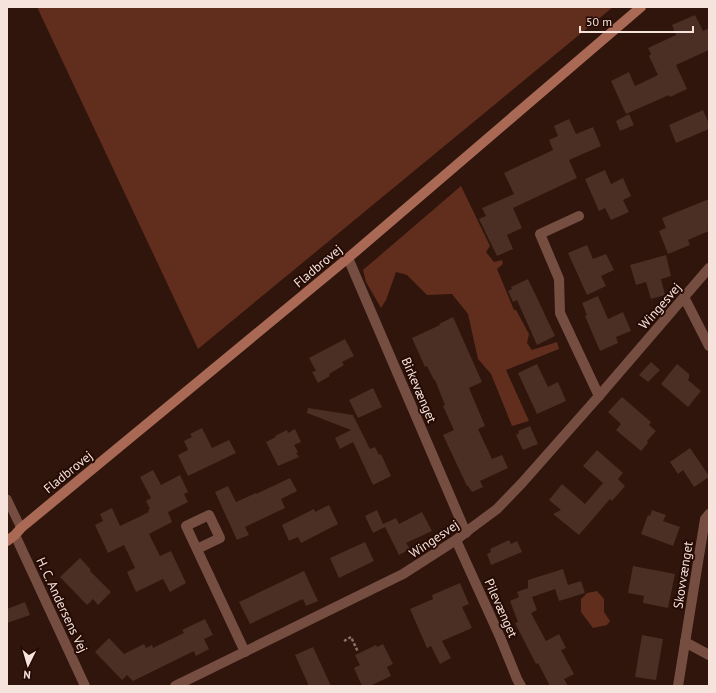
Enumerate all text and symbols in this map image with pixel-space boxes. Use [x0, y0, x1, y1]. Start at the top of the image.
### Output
scale bar [580, 8, 693, 34]
text: 50 m [586, 14, 612, 29]
street label: Fladbrovej [290, 241, 346, 291]
street label: Wingesvej [635, 279, 685, 333]
street label: Birkevænget [398, 355, 441, 426]
street label: Fladbrovej [40, 447, 96, 497]
street label: Wingesvej [406, 516, 462, 562]
street label: Skovvænget [669, 540, 697, 610]
street label: H. C. Andersens Vej [32, 555, 92, 655]
street label: Pilevænget [481, 576, 522, 641]
north arrow [8, 645, 48, 685]
text: N [23, 668, 31, 682]

